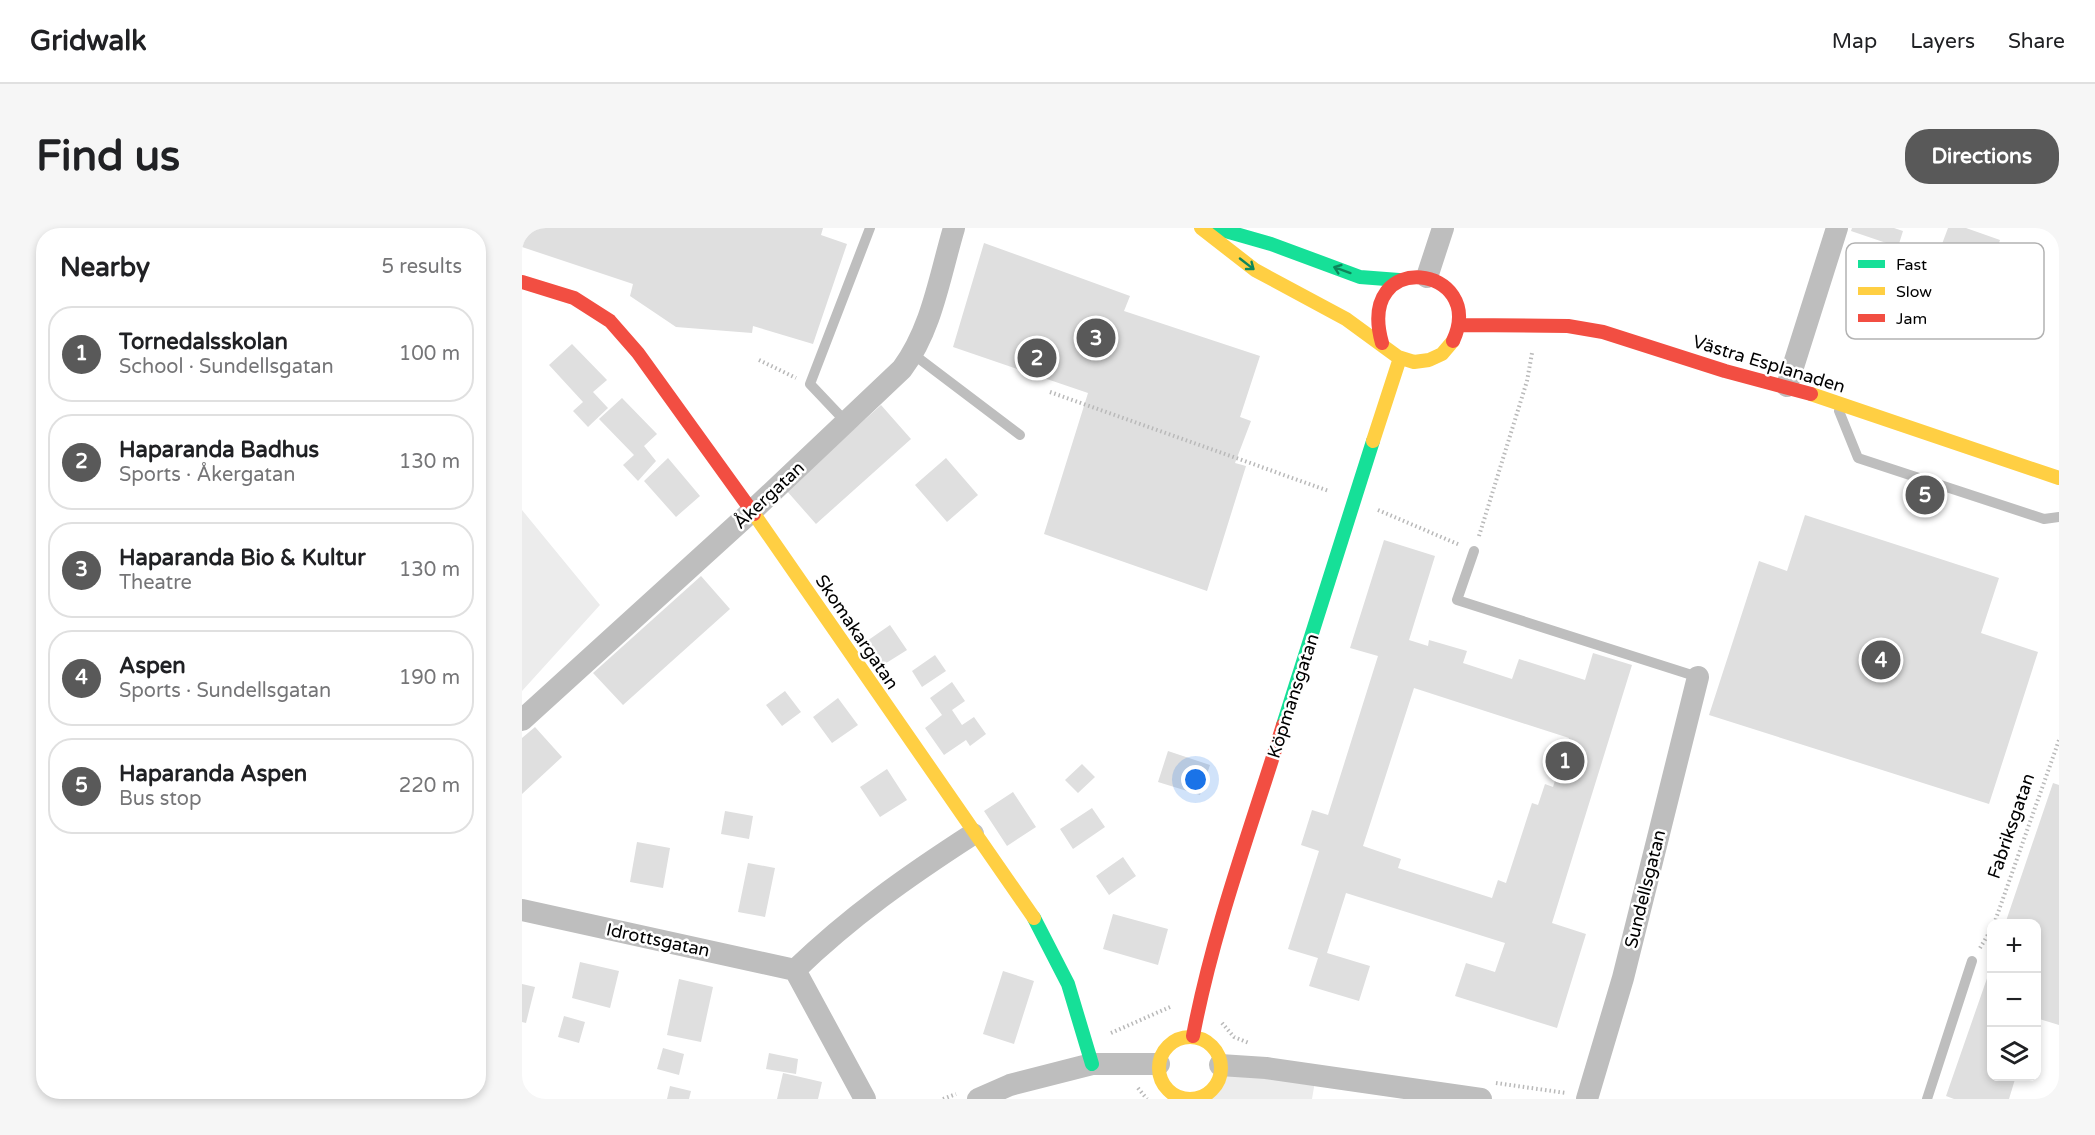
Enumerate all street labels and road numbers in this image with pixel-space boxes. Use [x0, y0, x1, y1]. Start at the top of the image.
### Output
street label: Västra Esplanaden [1690, 330, 1848, 398]
street label: Åkergatan [729, 457, 809, 533]
street label: Skomakargatan [810, 570, 904, 694]
street label: Köpmansgatan [1262, 631, 1324, 761]
street label: Fabriksgatan [1983, 770, 2039, 882]
street label: Sundellsgatan [1620, 828, 1670, 950]
street label: Idrottsgatan [604, 918, 712, 962]

